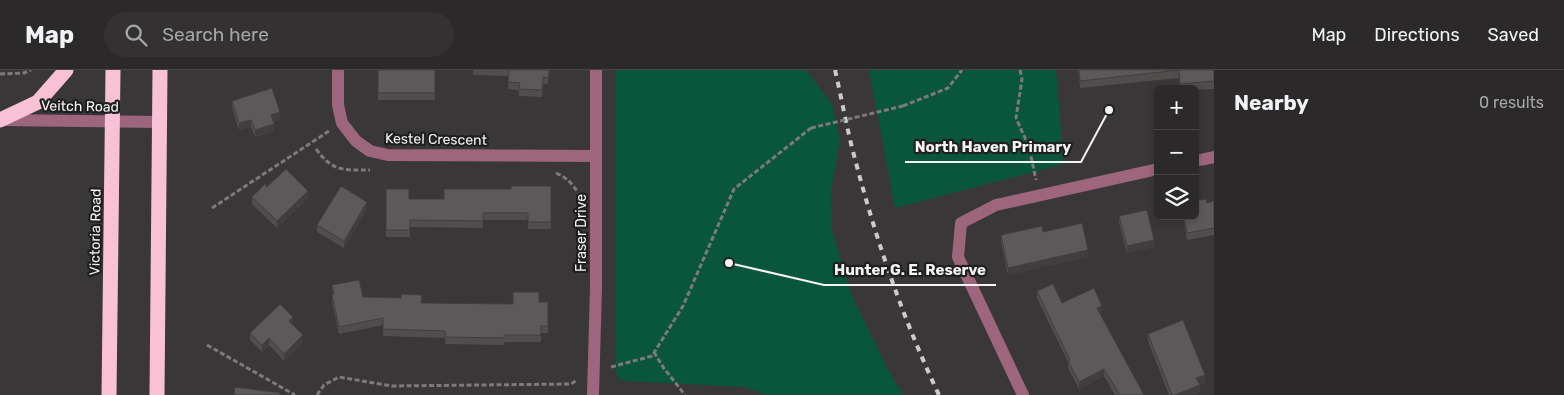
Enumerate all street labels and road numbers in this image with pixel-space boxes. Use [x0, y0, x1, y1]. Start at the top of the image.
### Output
street label: Veitch Road [41, 97, 119, 116]
street label: Kestel Crescent [385, 130, 488, 149]
street label: Victoria Road [86, 188, 105, 276]
street label: Fraser Drive [573, 194, 590, 272]

